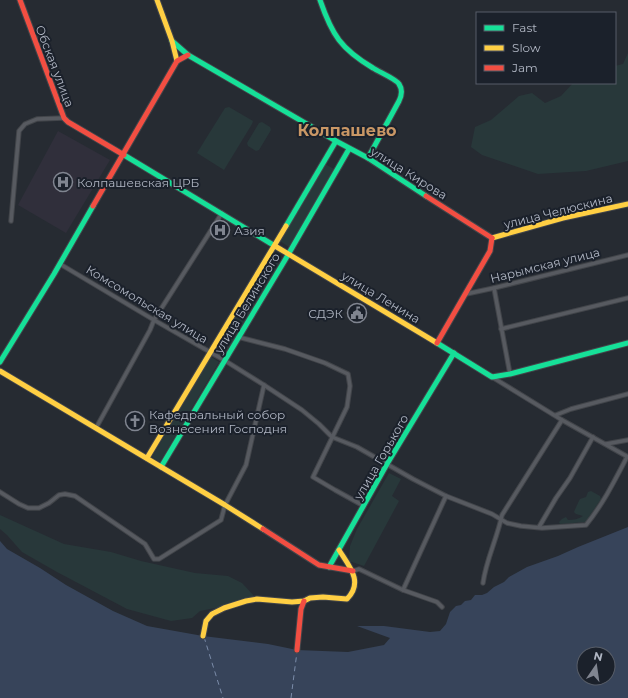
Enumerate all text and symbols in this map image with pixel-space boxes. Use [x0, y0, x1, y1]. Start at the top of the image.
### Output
legend [476, 12, 616, 84]
text: Fast [512, 20, 537, 35]
street label: Обская улица [32, 23, 78, 109]
text: Slow [512, 40, 541, 55]
text: Jam [511, 60, 538, 75]
district label: Колпашево [297, 121, 397, 140]
street label: улица Кирова [367, 143, 450, 202]
hospital icon: Колпашевская ЦРБ [52, 171, 74, 193]
place label: Колпашевская ЦРБ [77, 175, 200, 190]
street label: улица Челюскина [501, 190, 614, 232]
hospital icon: Азия [209, 219, 231, 241]
place label: Азия [234, 223, 265, 238]
street label: Нарымская улица [489, 244, 601, 286]
street label: улица Белинского [211, 250, 283, 357]
street label: Комсомольская улица [83, 262, 211, 346]
street label: улица Ленина [338, 267, 423, 326]
public building icon: СДЭК [346, 302, 368, 324]
place label: СДЭК [308, 306, 344, 321]
place label: Кафедральный собор Вознесения Господня [149, 407, 287, 436]
church icon: Кафедральный собор Вознесения Господня [124, 410, 146, 432]
street label: улица Горького [350, 411, 412, 503]
north arrow [576, 646, 616, 686]
text: N [592, 648, 604, 664]

